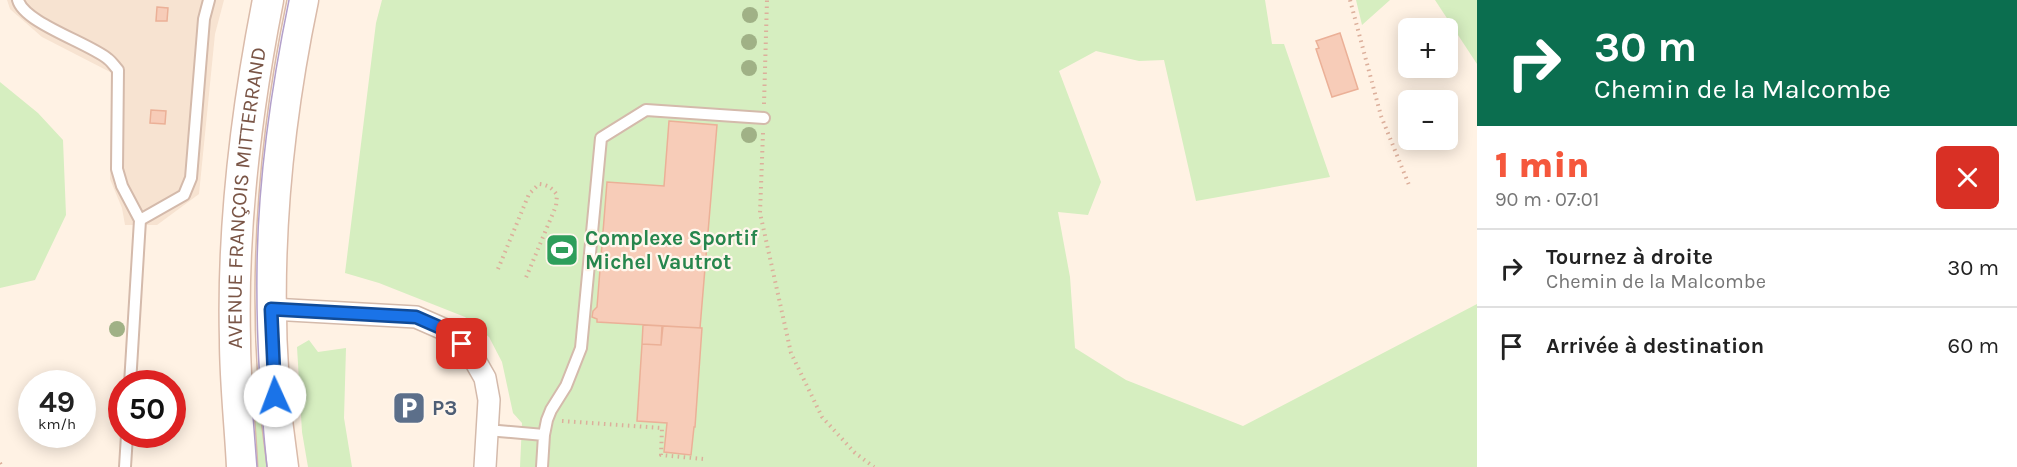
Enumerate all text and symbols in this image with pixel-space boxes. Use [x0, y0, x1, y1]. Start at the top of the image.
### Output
map controls [1398, 18, 1458, 150]
button: + [1398, 18, 1458, 78]
text: 30 m [1594, 22, 1697, 72]
icon: right [1495, 24, 1573, 102]
street label: AVENUE FRANÇOIS MITTERRAND [223, 45, 271, 349]
text: Chemin de la Malcombe [1594, 73, 1891, 105]
button: − [1398, 90, 1458, 150]
text: 1 min [1495, 144, 1589, 186]
button: close [1936, 146, 1999, 209]
text: 90 m · 07:01 [1495, 188, 1599, 211]
place label: Complexe Sportif Michel Vautrot [585, 226, 758, 274]
sports icon: Complexe Sportif Michel Vautrot [544, 232, 580, 268]
text: Tournez à droite [1546, 244, 1713, 270]
icon: right [1495, 252, 1528, 285]
text: 30 m [1947, 255, 1999, 281]
text: Chemin de la Malcombe [1546, 270, 1766, 293]
pin [436, 318, 487, 369]
icon: arrive [445, 327, 478, 360]
icon: arrive [1495, 330, 1528, 363]
text: Arrivée à destination [1546, 333, 1764, 359]
text: 60 m [1948, 333, 1999, 359]
position arrow [243, 364, 307, 428]
speed limit sign: 50 [108, 370, 186, 448]
text: 49 [39, 384, 75, 420]
parking icon: P3 [391, 390, 427, 426]
place label: P3 [432, 396, 457, 420]
text: km/h [38, 415, 76, 433]

